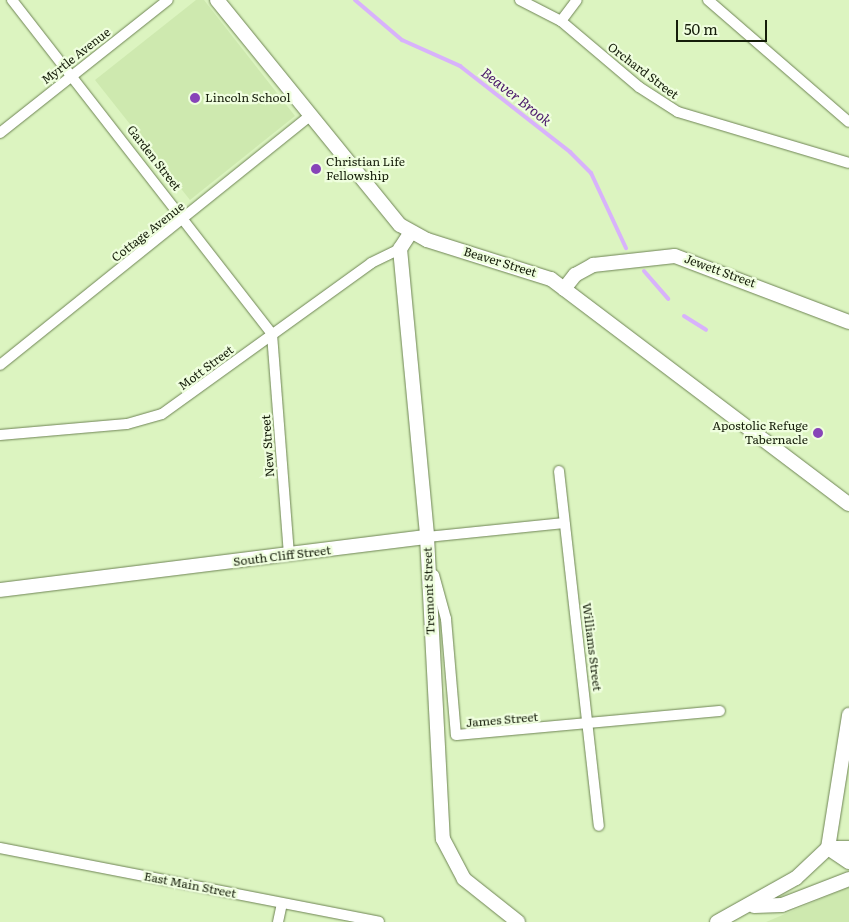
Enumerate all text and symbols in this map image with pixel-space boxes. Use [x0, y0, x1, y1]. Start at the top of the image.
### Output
scale bar [679, 10, 770, 42]
text: 50 m [684, 17, 718, 40]
street label: Myrtle Avenue [39, 25, 113, 87]
street label: Orchard Street [605, 40, 681, 102]
water label: Beaver Brook [479, 63, 555, 129]
place label: Lincoln School [205, 91, 290, 105]
marker: Lincoln School [189, 92, 201, 104]
street label: Garden Street [124, 122, 184, 194]
place label: Christian Life Fellowship [326, 155, 405, 183]
marker: Christian Life Fellowship [310, 163, 322, 175]
street label: Cottage Avenue [109, 199, 187, 265]
street label: Beaver Street [462, 244, 538, 280]
street label: Jewett Street [682, 251, 758, 291]
street label: Mott Street [176, 343, 236, 393]
street label: New Street [259, 414, 277, 478]
place label: Apostolic Refuge Tabernacle [712, 419, 808, 447]
marker: Apostolic Refuge Tabernacle [812, 427, 824, 439]
street label: South Cliff Street [232, 543, 332, 569]
street label: Tremont Street [420, 547, 438, 635]
street label: Williams Street [579, 602, 605, 692]
street label: James Street [465, 710, 539, 730]
street label: East Main Street [143, 869, 237, 901]

